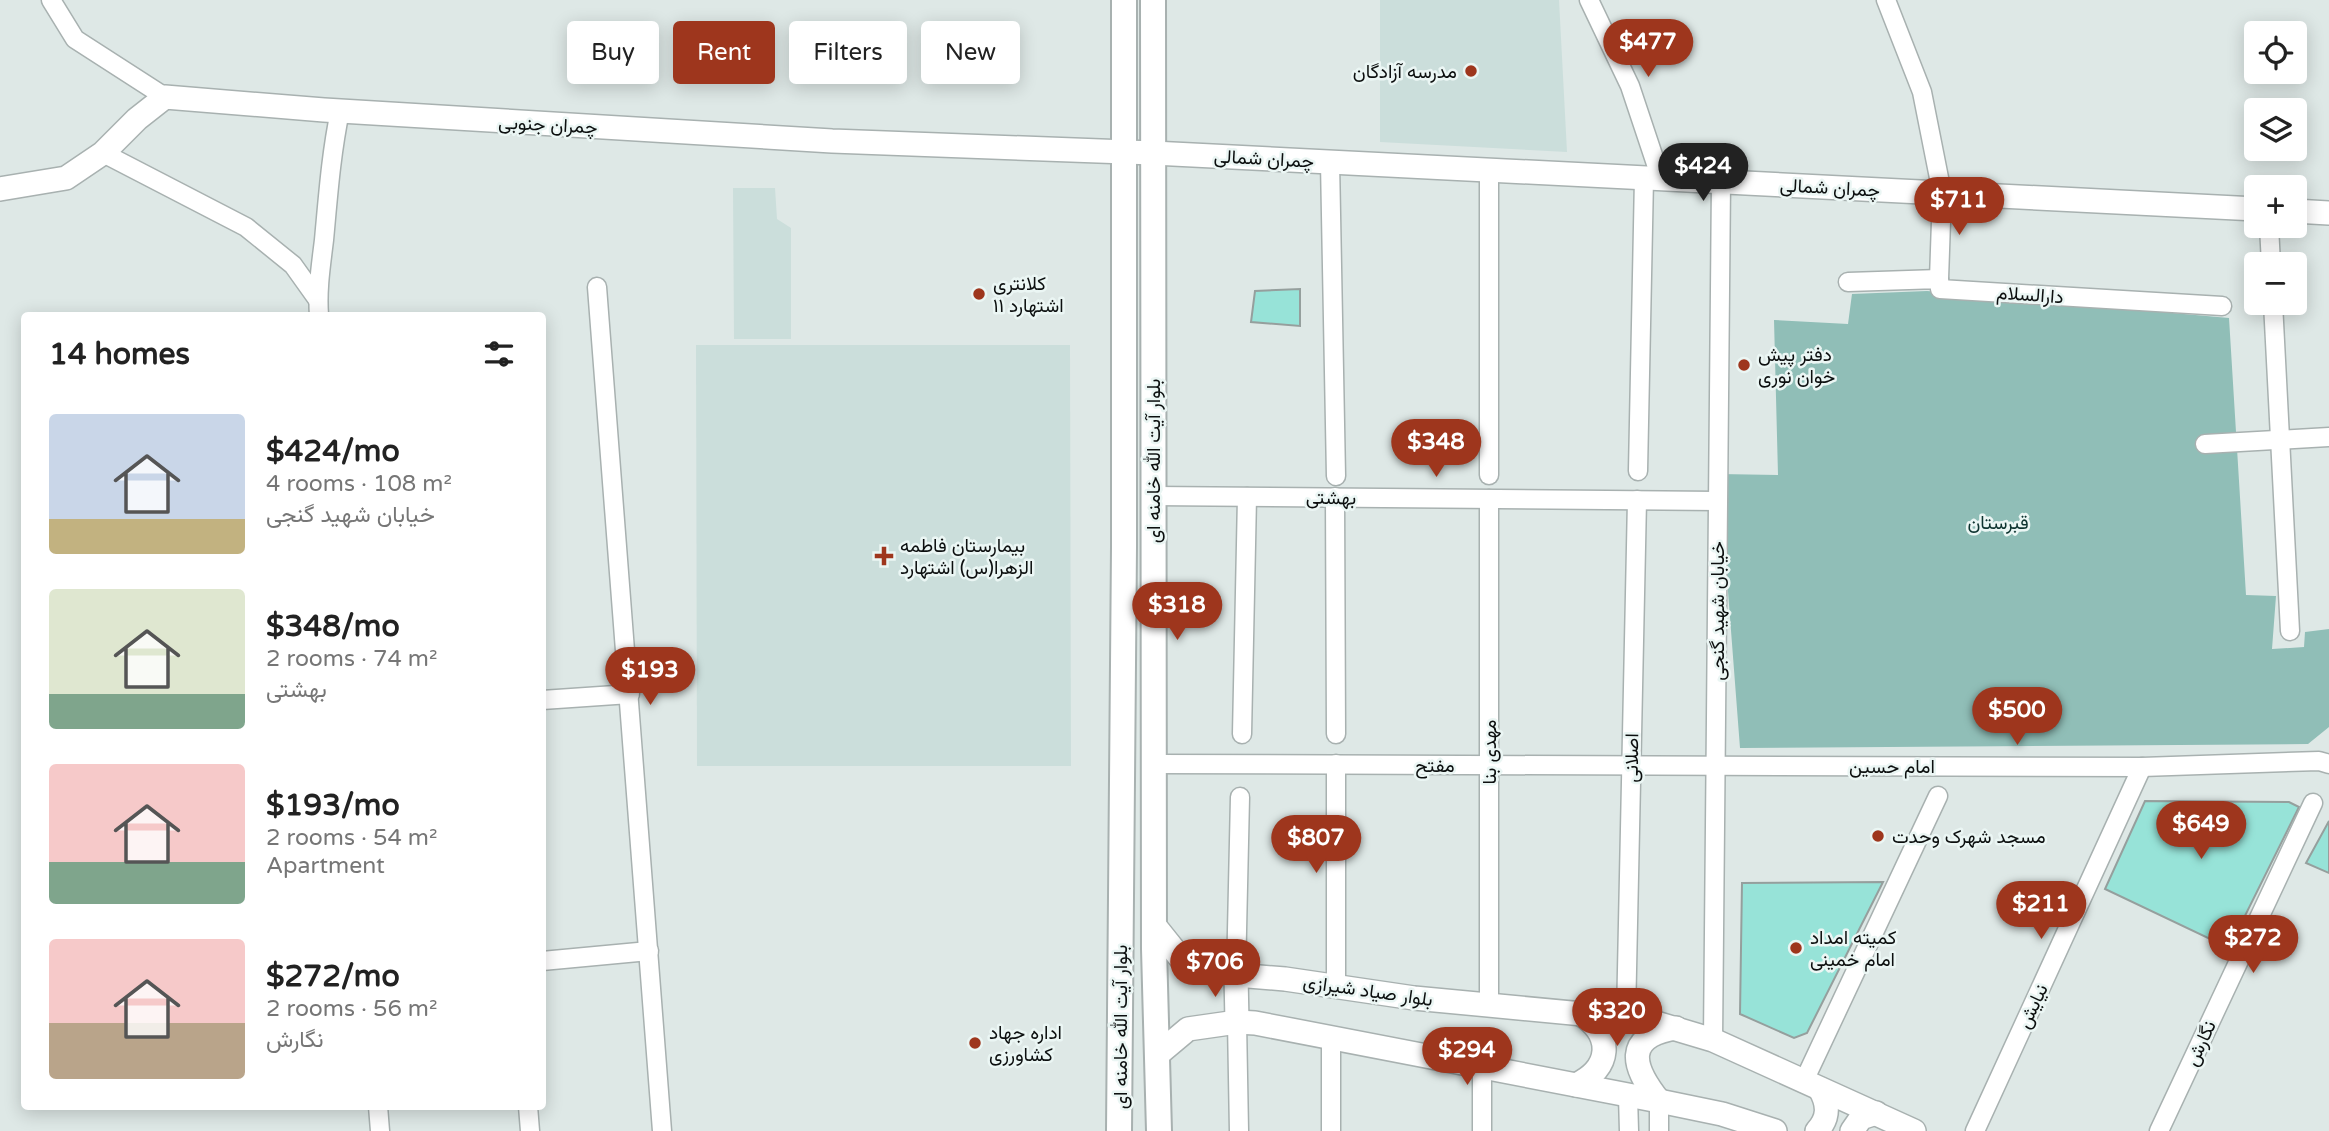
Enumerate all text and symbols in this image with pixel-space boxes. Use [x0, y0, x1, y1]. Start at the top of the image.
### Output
pin: $477 [1607, 20, 1689, 79]
chip: Buy [567, 21, 659, 84]
chip: Rent [673, 21, 775, 84]
chip: Filters [789, 21, 907, 84]
chip: New [921, 21, 1020, 84]
map controls [2244, 21, 2307, 315]
button: locate [2244, 21, 2307, 84]
text: $477 [1619, 28, 1677, 56]
place label: مدرسه آزادگان [1353, 61, 1457, 83]
marker: مدرسه آزادگان [1463, 63, 1479, 79]
button: layers [2244, 98, 2307, 161]
street label: چمران جنوبی [498, 111, 598, 141]
pin: $424 [1662, 144, 1744, 203]
street label: چمران شمالی [1213, 145, 1315, 175]
text: $424 [1674, 152, 1732, 180]
street label: چمران شمالی [1779, 174, 1881, 204]
button: + [2244, 175, 2307, 238]
pin: $711 [1918, 177, 2000, 237]
text: $711 [1930, 186, 1988, 214]
button: − [2244, 252, 2307, 315]
place label: کلانتری ۱۱ اشتهارد [993, 273, 1064, 317]
street label: دارالسلام [1995, 282, 2064, 309]
marker: کلانتری ۱۱ اشتهارد [971, 286, 987, 302]
icon: filters [480, 335, 518, 373]
text: 14 homes [49, 336, 190, 373]
place label: دفتر پیش خوان نوری [1758, 344, 1835, 388]
marker: دفتر پیش خوان نوری [1736, 357, 1752, 373]
street label: بلوار آیت الله خامنه ای [1143, 379, 1165, 543]
pin: $348 [1395, 420, 1477, 479]
text: $348 [1407, 428, 1465, 456]
text: $424/mo [266, 433, 400, 470]
icon: home [105, 442, 189, 526]
text: 4 rooms · 108 m² [266, 470, 452, 498]
street label: بهشتی [1306, 487, 1356, 509]
text: خیابان شهید گنجی [266, 501, 435, 529]
park label: قبرستان [1967, 512, 2029, 534]
place label: بیمارستان فاطمه الزهرا(س) اشتهارد [900, 535, 1033, 579]
street label: خیابان شهید گنجی [1707, 541, 1729, 681]
marker: بیمارستان فاطمه الزهرا(س) اشتهارد [874, 546, 894, 566]
pin: $318 [1136, 582, 1218, 642]
text: $318 [1148, 591, 1206, 619]
text: $348/mo [266, 608, 400, 645]
icon: home [105, 617, 189, 701]
text: 2 rooms · 74 m² [266, 645, 437, 673]
pin: $193 [609, 648, 691, 707]
text: $193 [621, 656, 679, 684]
text: بهشتی [266, 676, 327, 704]
pin: $500 [1976, 688, 2058, 747]
text: $500 [1988, 696, 2046, 724]
street label: مهدی بنا [1479, 719, 1501, 785]
street label: اصلانی [1621, 733, 1643, 783]
street label: مفتح [1415, 755, 1455, 779]
street label: امام حسین [1849, 756, 1935, 779]
text: $193/mo [266, 787, 400, 824]
icon: home [105, 792, 189, 876]
pin: $649 [2160, 802, 2242, 861]
text: $649 [2172, 810, 2230, 838]
pin: $807 [1275, 816, 1357, 875]
text: 2 rooms · 54 m² [266, 824, 437, 852]
text: $807 [1287, 824, 1345, 852]
place label: مسجد شهرک وحدت [1892, 826, 2046, 848]
marker: مسجد شهرک وحدت [1870, 828, 1886, 844]
text: Apartment [266, 852, 385, 880]
pin: $211 [2000, 881, 2082, 941]
text: $211 [2012, 890, 2070, 918]
pin: $272 [2212, 916, 2294, 975]
text: $272 [2224, 924, 2282, 952]
place label: کمیته امداد امام خمینی [1810, 927, 1896, 972]
pin: $706 [1174, 940, 1256, 999]
marker: کمیته امداد امام خمینی [1788, 940, 1804, 956]
street label: بلوار آیت الله خامنه ای [1110, 945, 1132, 1109]
text: $706 [1186, 948, 1244, 976]
text: $272/mo [266, 958, 400, 995]
icon: home [105, 967, 189, 1051]
street label: بلوار صیاد شیرازی [1302, 971, 1434, 1011]
street label: نیایش [2013, 981, 2053, 1032]
pin: $320 [1576, 988, 1658, 1048]
text: 2 rooms · 56 m² [266, 995, 437, 1023]
text: $320 [1588, 997, 1646, 1025]
street label: نگارش [2181, 1017, 2221, 1070]
place label: اداره جهاد کشاورزی [989, 1022, 1062, 1066]
text: نگارش [266, 1026, 324, 1054]
pin: $294 [1426, 1028, 1508, 1087]
marker: اداره جهاد کشاورزی [967, 1035, 983, 1051]
text: $294 [1438, 1036, 1496, 1064]

